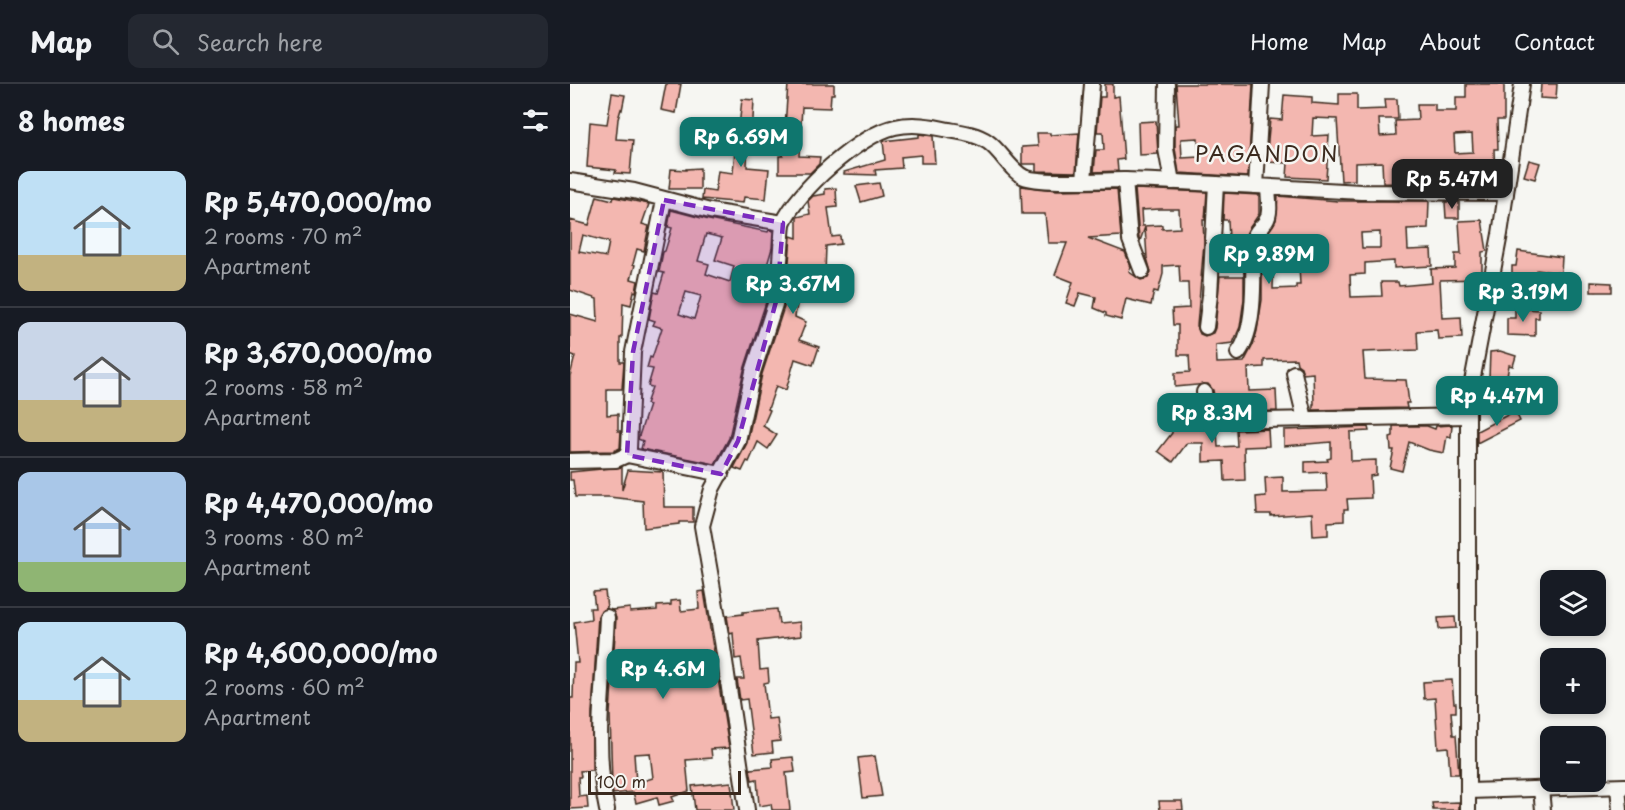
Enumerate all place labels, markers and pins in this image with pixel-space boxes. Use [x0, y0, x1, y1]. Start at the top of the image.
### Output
pin: Rp 6.69M [679, 117, 803, 168]
pin: Rp 5.47M [1390, 159, 1514, 210]
pin: Rp 9.89M [1207, 234, 1331, 285]
pin: Rp 3.67M [731, 264, 855, 315]
pin: Rp 3.19M [1461, 272, 1585, 323]
pin: Rp 4.47M [1435, 376, 1559, 427]
pin: Rp 8.3M [1157, 393, 1267, 444]
pin: Rp 4.6M [608, 649, 718, 700]

